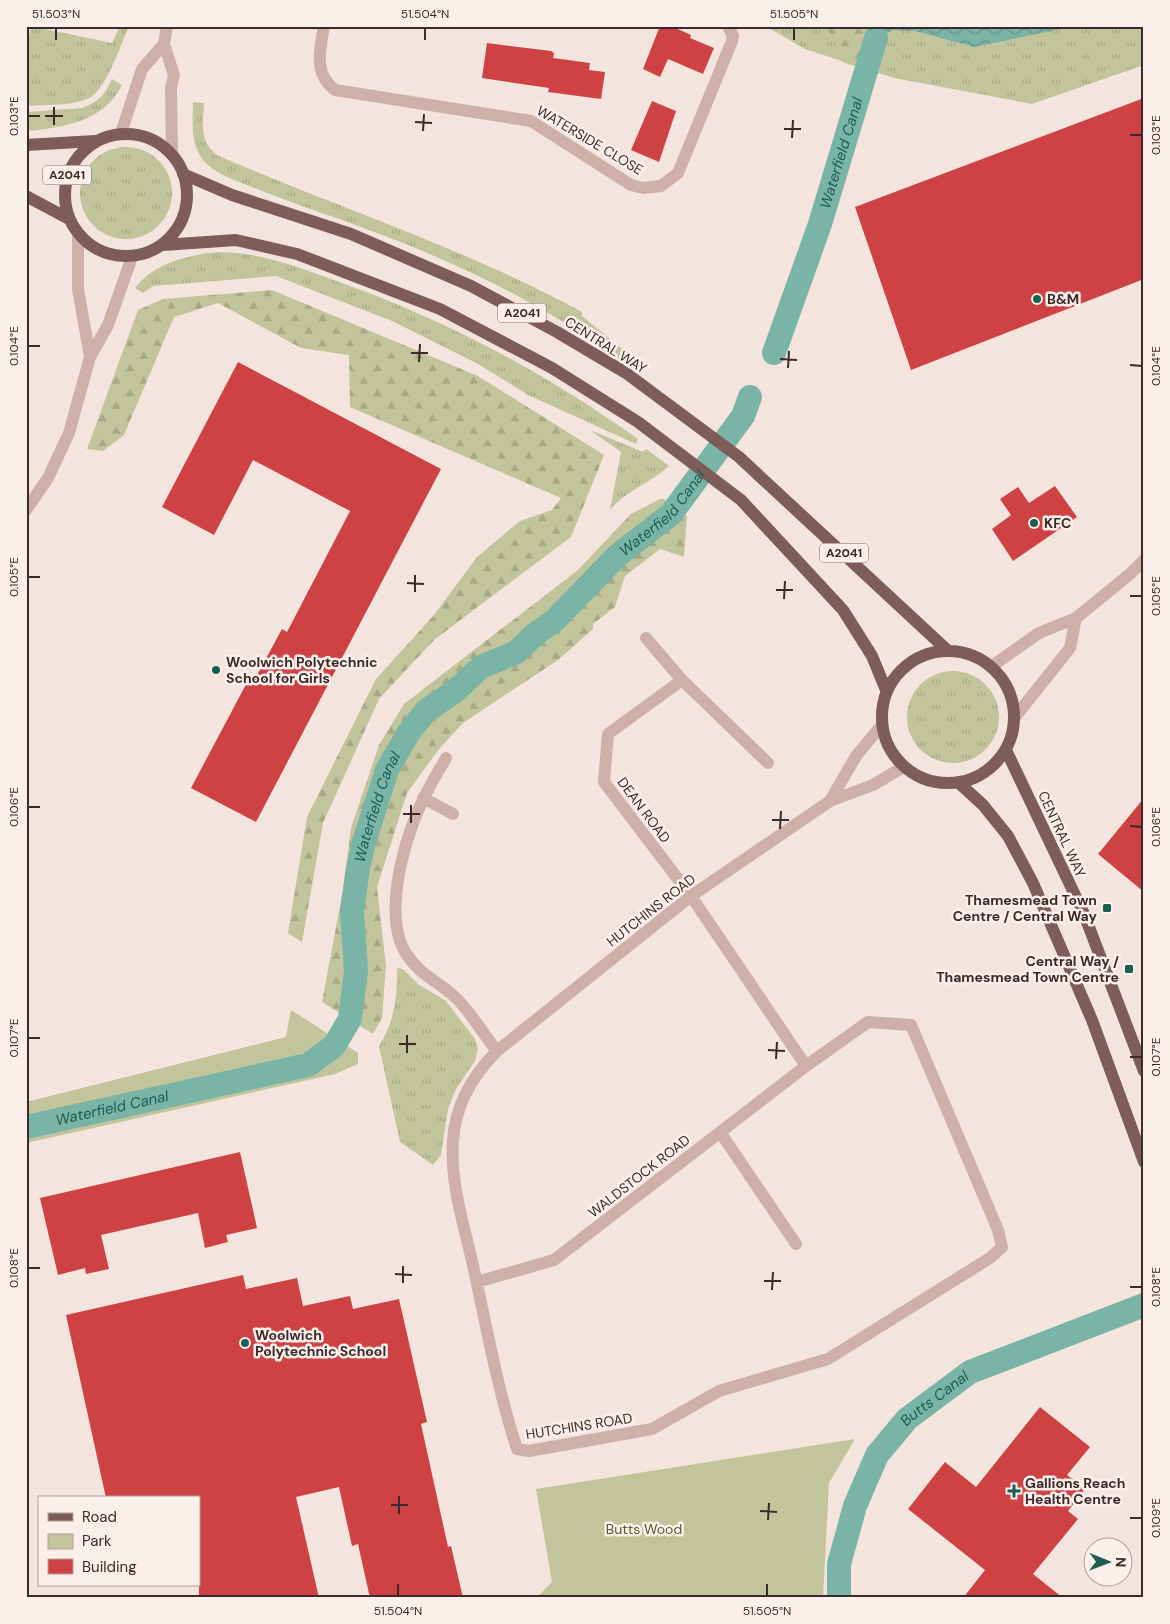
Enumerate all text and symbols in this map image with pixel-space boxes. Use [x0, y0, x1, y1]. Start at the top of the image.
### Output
text: 51.503°N [32, 6, 80, 22]
text: 51.504°N [401, 6, 449, 22]
text: 51.505°N [770, 6, 818, 22]
water label: Waterfield Canal [815, 94, 868, 211]
text: 0.103°E [6, 96, 22, 136]
street label: WATERSIDE CLOSE [534, 101, 647, 179]
text: 0.103°E [1148, 115, 1164, 155]
road number: A2041 [43, 166, 91, 184]
place label: B&M [1047, 290, 1079, 308]
marker: B&M [1031, 293, 1043, 305]
road number: A2041 [498, 304, 546, 322]
street label: CENTRAL WAY [562, 313, 650, 377]
text: 0.104°E [6, 326, 22, 366]
text: 0.104°E [1148, 346, 1164, 386]
water label: Waterfield Canal [615, 465, 710, 561]
place label: KFC [1044, 514, 1071, 532]
marker: KFC [1028, 517, 1040, 529]
road number: A2041 [820, 544, 868, 562]
text: 0.105°E [6, 557, 22, 597]
text: 0.105°E [1148, 576, 1164, 616]
place label: Woolwich Polytechnic School for Girls [226, 653, 377, 687]
marker: Woolwich Polytechnic School for Girls [210, 664, 222, 676]
water label: Waterfield Canal [350, 748, 406, 864]
street label: DEAN ROAD [613, 774, 675, 846]
text: 0.106°E [6, 787, 22, 827]
street label: CENTRAL WAY [1034, 788, 1090, 880]
text: 0.106°E [1148, 807, 1164, 847]
street label: HUTCHINS ROAD [603, 870, 699, 950]
place label: Thamesmead Town Centre / Central Way [953, 891, 1098, 925]
marker: Thamesmead Town Centre / Central Way [1101, 902, 1113, 914]
place label: Central Way / Thamesmead Town Centre [936, 952, 1119, 986]
marker: Central Way / Thamesmead Town Centre [1123, 963, 1135, 975]
text: 0.107°E [6, 1018, 22, 1057]
text: 0.107°E [1148, 1037, 1164, 1076]
water label: Waterfield Canal [53, 1086, 171, 1130]
street label: WALDSTOCK ROAD [584, 1131, 694, 1221]
text: 0.108°E [6, 1248, 22, 1288]
text: 0.108°E [1148, 1267, 1164, 1307]
place label: Woolwich Polytechnic School [255, 1326, 386, 1360]
marker: Woolwich Polytechnic School [239, 1337, 251, 1349]
water label: Butts Canal [896, 1366, 973, 1430]
street label: HUTCHINS ROAD [524, 1409, 634, 1443]
place label: Gallions Reach Health Centre [1025, 1474, 1126, 1508]
marker: Gallions Reach Health Centre [1007, 1484, 1021, 1498]
legend [38, 1496, 200, 1586]
text: 0.109°E [1148, 1498, 1164, 1538]
text: Road [82, 1507, 117, 1527]
park label: Butts Wood [606, 1520, 682, 1538]
text: Park [82, 1531, 112, 1551]
north arrow [1082, 1536, 1132, 1586]
text: Building [82, 1557, 137, 1577]
text: N [1112, 1557, 1130, 1567]
text: 51.504°N [374, 1603, 422, 1619]
text: 51.505°N [743, 1603, 791, 1619]

